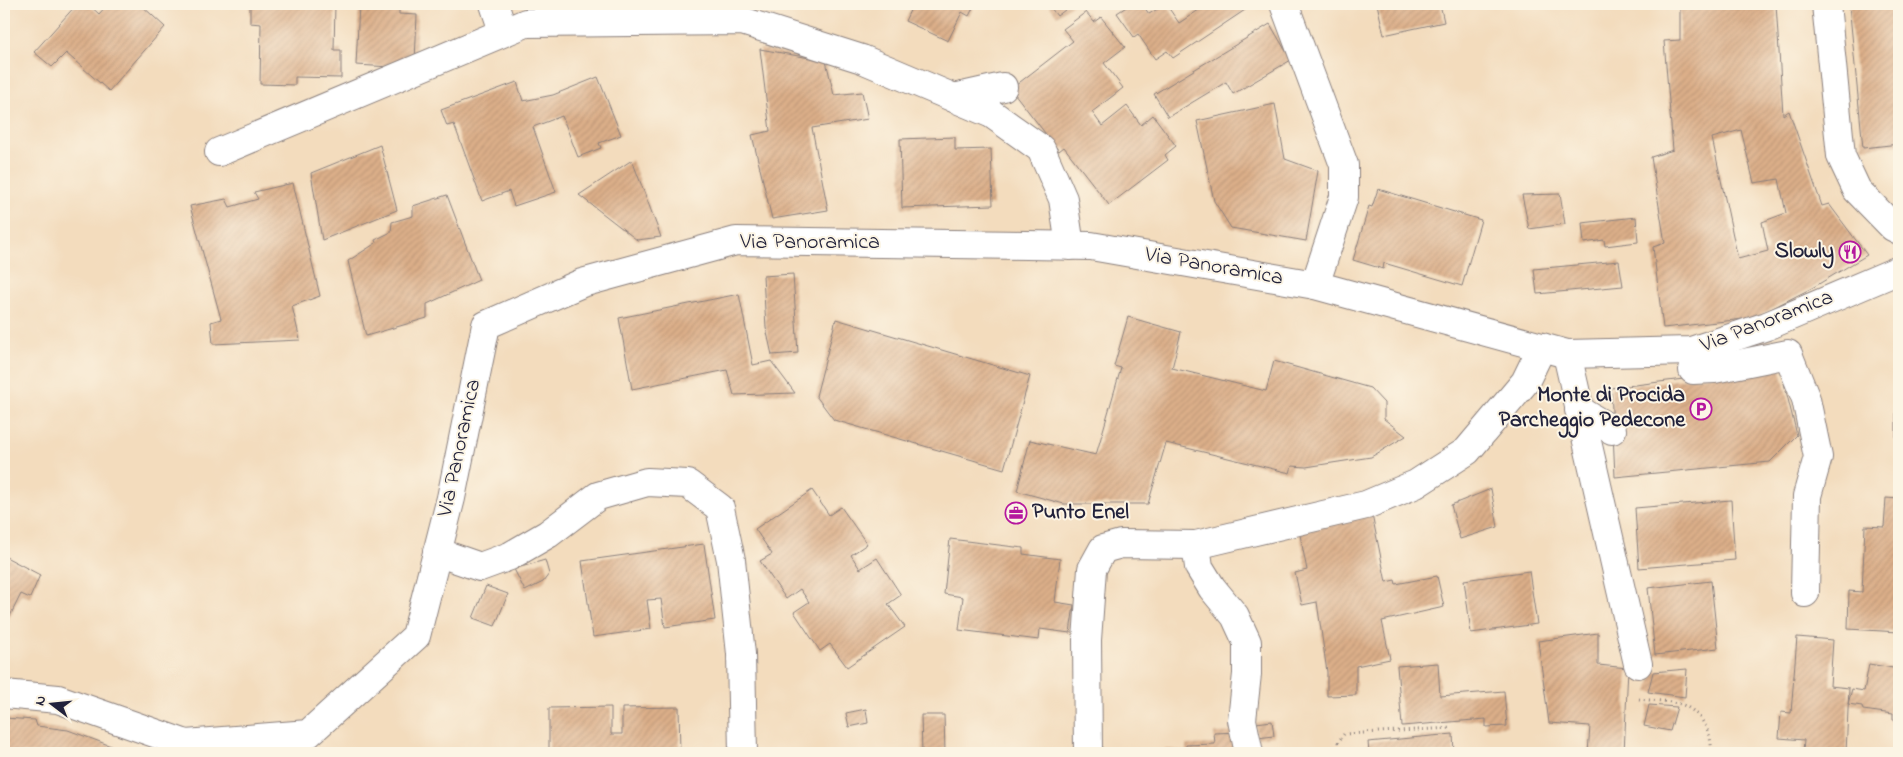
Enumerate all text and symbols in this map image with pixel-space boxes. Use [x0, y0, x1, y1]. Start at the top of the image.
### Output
street label: Via Panoramica [739, 227, 880, 259]
place label: Slowly [1775, 236, 1834, 269]
street label: Via Panoramica [1141, 239, 1286, 295]
restaurant icon: Slowly [1838, 240, 1862, 264]
street label: Via Panoramica [1695, 282, 1838, 362]
street label: Via Panoramica [430, 376, 490, 521]
place label: Monte di Procida Parcheggio Pedecone [1499, 380, 1686, 438]
parking icon: Monte di Procida Parcheggio Pedecone [1689, 397, 1713, 421]
place label: Punto Enel [1032, 497, 1129, 529]
office icon: Punto Enel [1004, 501, 1028, 525]
north arrow [28, 680, 78, 730]
text: N [30, 693, 52, 708]

